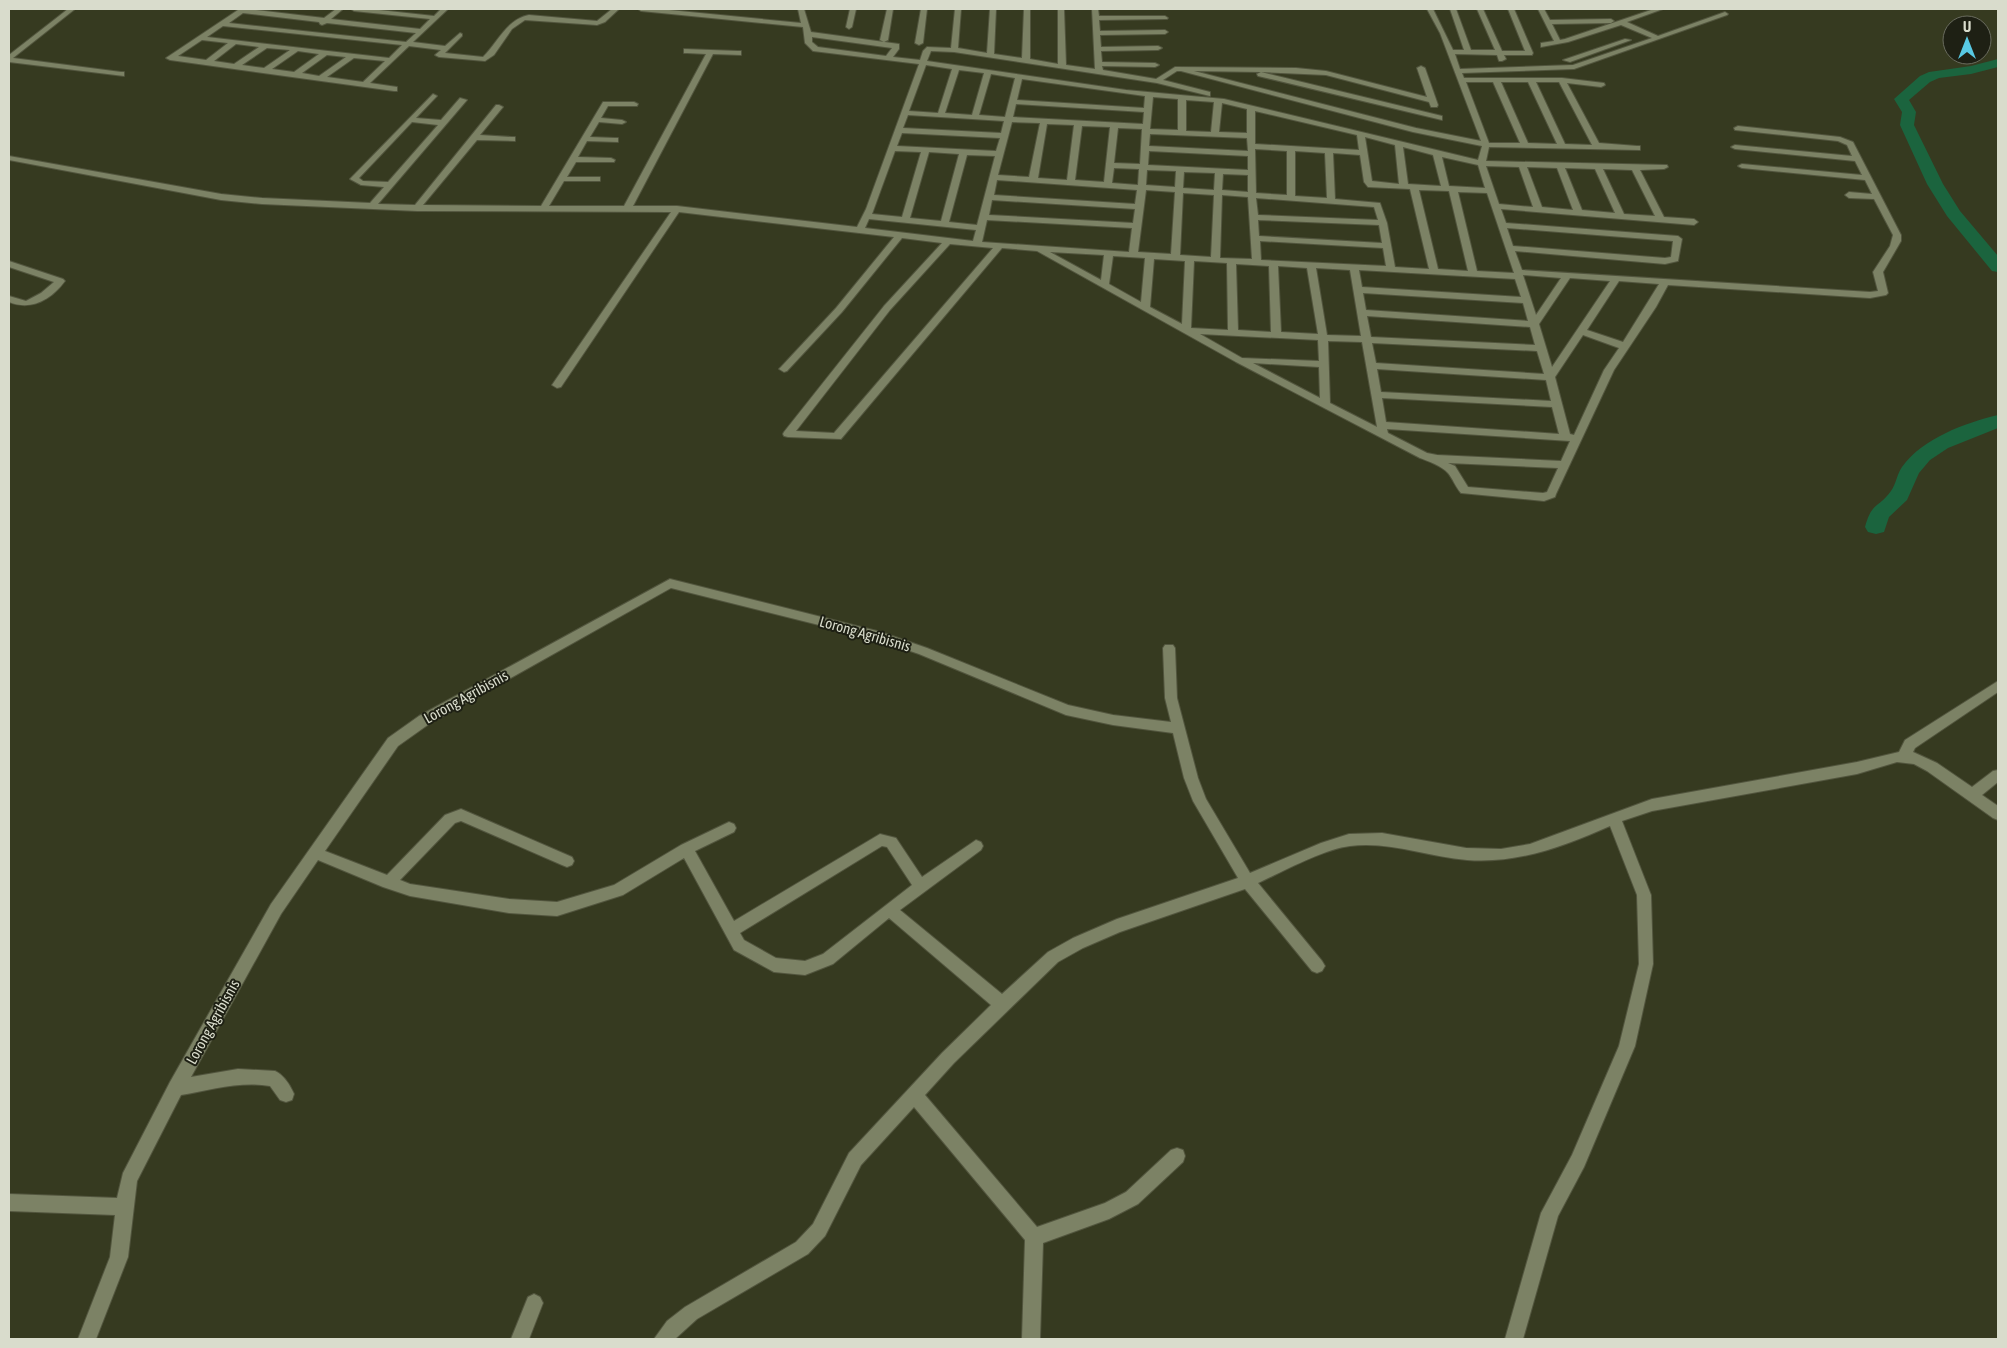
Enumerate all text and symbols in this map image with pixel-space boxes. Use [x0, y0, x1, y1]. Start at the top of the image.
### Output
north arrow [1942, 15, 1992, 65]
text: U [1963, 19, 1971, 35]
street label: Lorong Agribisnis [818, 612, 913, 655]
street label: Lorong Agribisnis [421, 666, 511, 727]
street label: Lorong Agribisnis [182, 977, 243, 1067]

